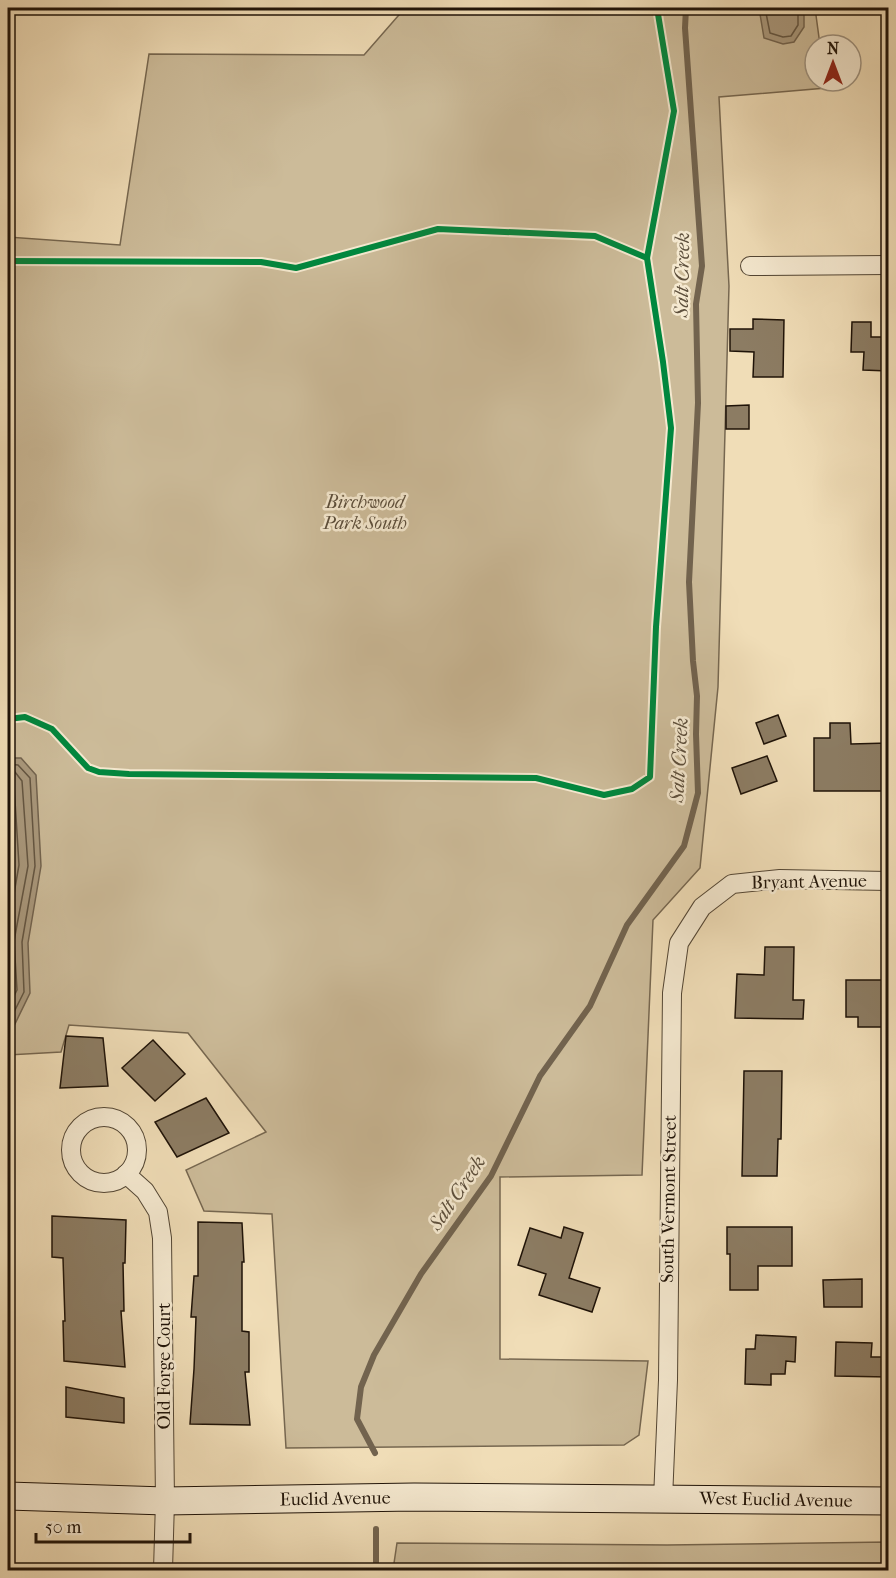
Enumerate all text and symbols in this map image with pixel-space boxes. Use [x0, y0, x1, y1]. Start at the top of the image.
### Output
north arrow [803, 33, 863, 93]
text: N [827, 39, 840, 58]
water label: Salt Creek [670, 232, 694, 319]
park label: Birchwood Park South [322, 492, 407, 534]
water label: Salt Creek [665, 717, 693, 804]
street label: Bryant Avenue [751, 870, 867, 894]
street label: South Vermont Street [657, 1114, 681, 1283]
water label: Salt Creek [423, 1151, 490, 1235]
street label: Old Forge Court [154, 1302, 175, 1429]
street label: Euclid Avenue [279, 1488, 391, 1510]
street label: West Euclid Avenue [698, 1488, 853, 1512]
scale bar [36, 1506, 190, 1544]
text: 50 m [45, 1517, 82, 1538]

